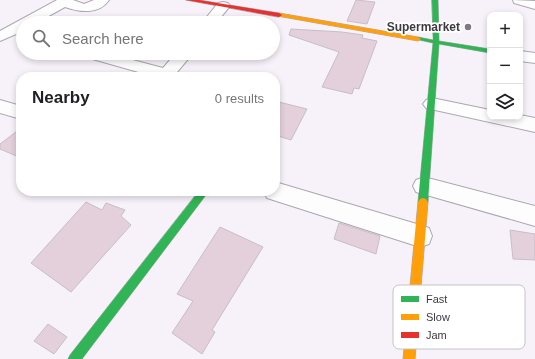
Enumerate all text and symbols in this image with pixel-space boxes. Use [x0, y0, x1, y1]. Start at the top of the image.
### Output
map controls [487, 12, 523, 120]
button: + [487, 12, 523, 48]
search box [16, 16, 280, 60]
place label: Supermarket [387, 20, 460, 34]
marker: Supermarket [463, 22, 473, 32]
icon: search [30, 27, 52, 49]
text: Search here [62, 30, 144, 47]
button: − [487, 48, 523, 84]
button: layers [487, 84, 523, 120]
text: Nearby [32, 88, 90, 107]
text: 0 results [215, 91, 264, 106]
legend [393, 285, 525, 349]
text: Fast [426, 293, 447, 305]
text: Slow [426, 311, 450, 323]
text: Jam [426, 329, 447, 341]

